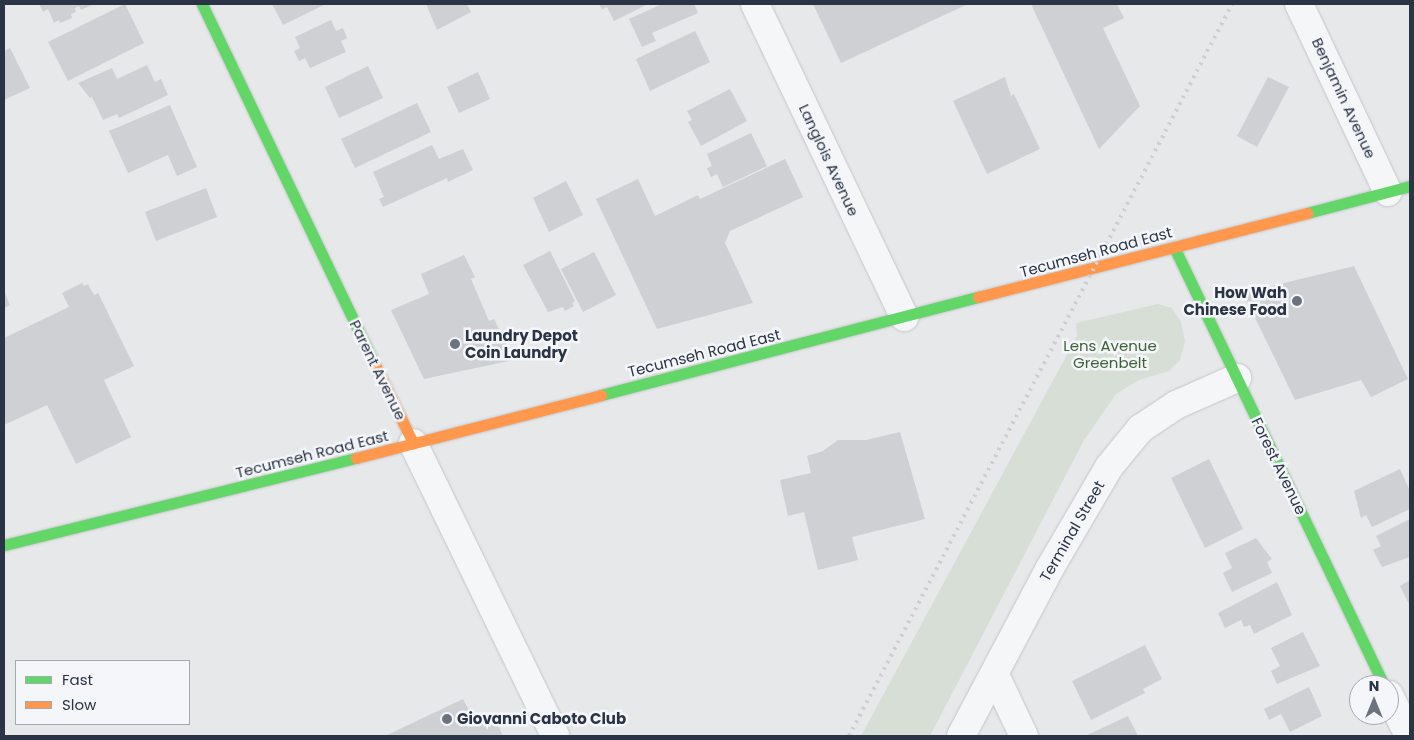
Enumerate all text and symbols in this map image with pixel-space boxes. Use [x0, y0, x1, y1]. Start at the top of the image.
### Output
street label: Benjamin Avenue [1308, 35, 1380, 161]
street label: Langlois Avenue [795, 101, 863, 219]
street label: Tecumseh Road East [1018, 223, 1174, 281]
place label: How Wah Chinese Food [1183, 283, 1287, 318]
marker: How Wah Chinese Food [1291, 295, 1303, 307]
street label: Parent Avenue [346, 317, 410, 423]
street label: Tecumseh Road East [626, 325, 782, 381]
place label: Laundry Depot Coin Laundry [465, 326, 578, 361]
park label: Lens Avenue Greenbelt [1063, 336, 1157, 371]
marker: Laundry Depot Coin Laundry [449, 338, 461, 350]
street label: Forest Avenue [1248, 415, 1310, 517]
street label: Tecumseh Road East [234, 426, 390, 482]
street label: Terminal Street [1036, 477, 1108, 585]
legend [15, 660, 190, 725]
text: Fast [62, 669, 93, 690]
north arrow [1349, 675, 1399, 725]
text: N [1369, 676, 1379, 696]
text: Slow [62, 694, 96, 715]
place label: Giovanni Caboto Club [457, 710, 626, 728]
marker: Giovanni Caboto Club [441, 713, 453, 725]

